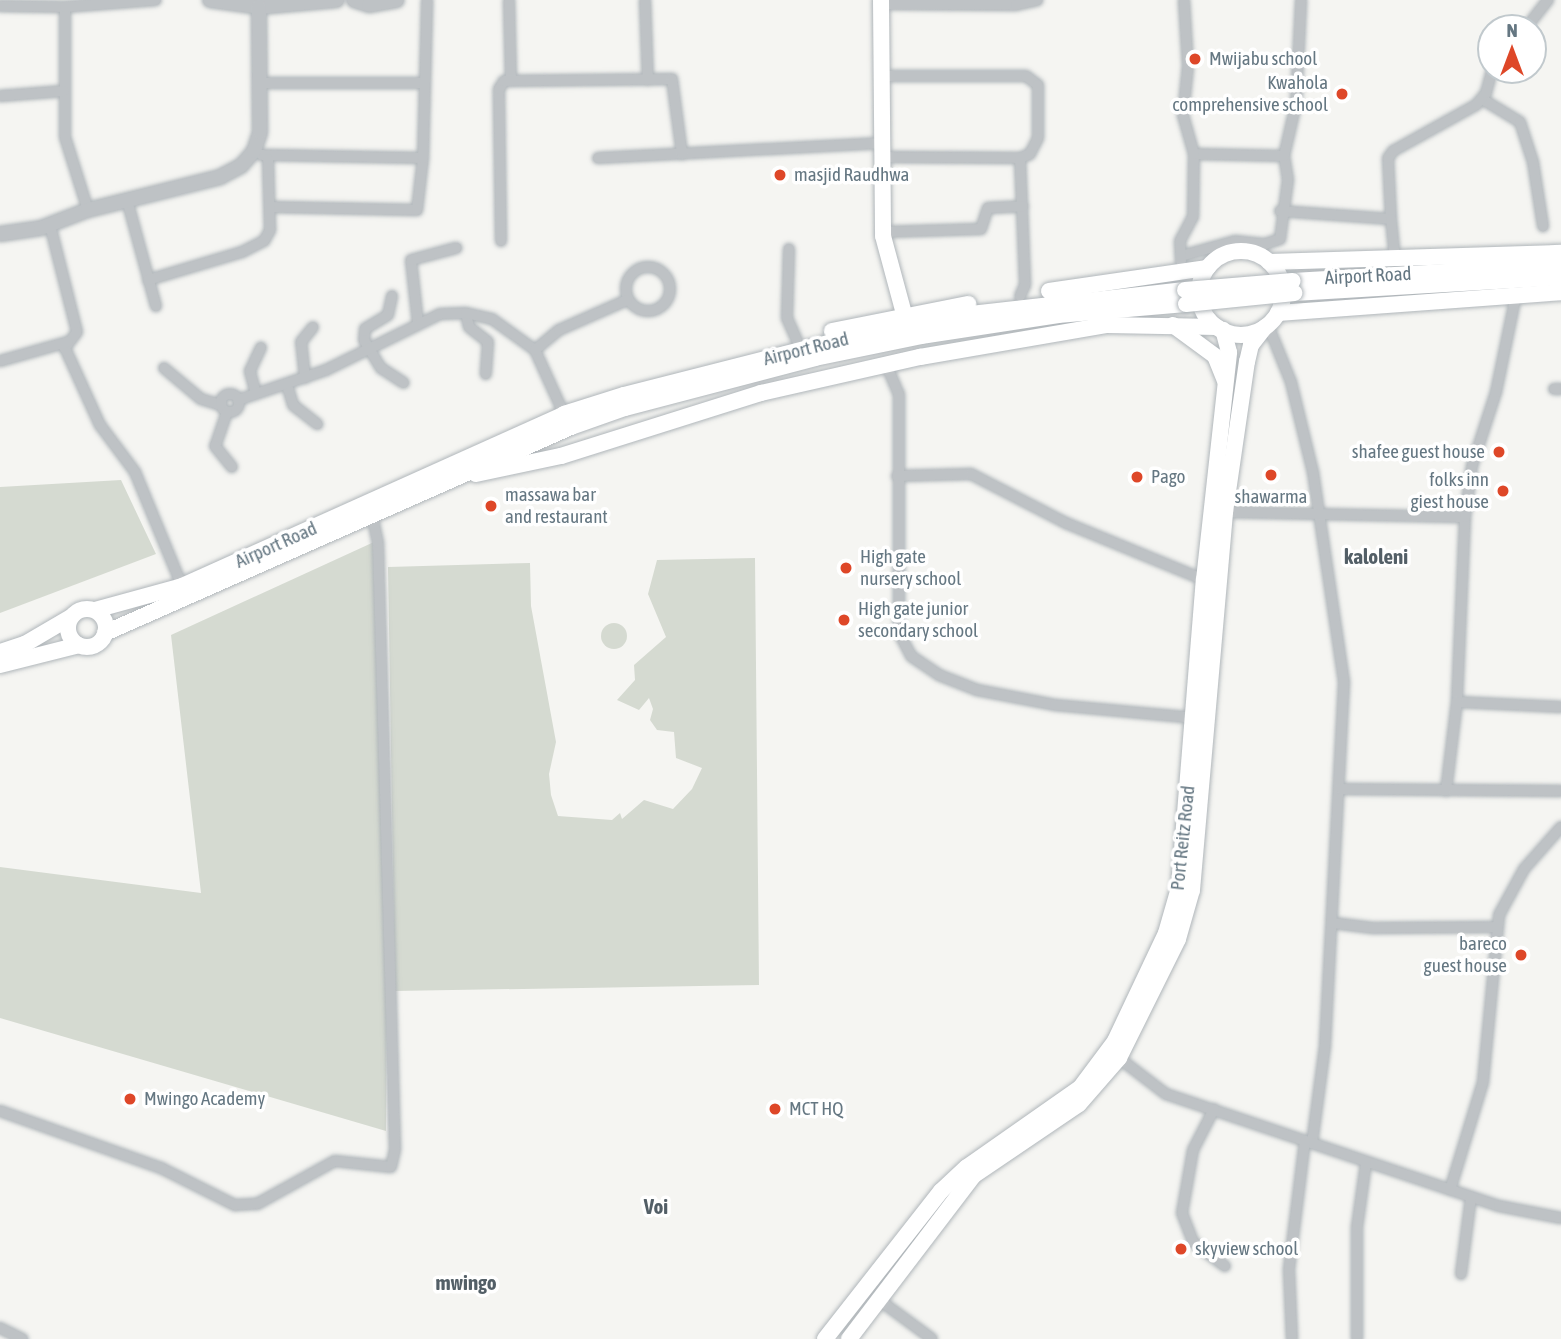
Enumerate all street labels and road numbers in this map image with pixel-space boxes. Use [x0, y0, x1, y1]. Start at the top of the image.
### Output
street label: Airport Road [1324, 262, 1412, 290]
street label: Airport Road [761, 327, 851, 371]
street label: Airport Road [232, 517, 320, 573]
street label: Port Reitz Road [1166, 784, 1200, 892]

